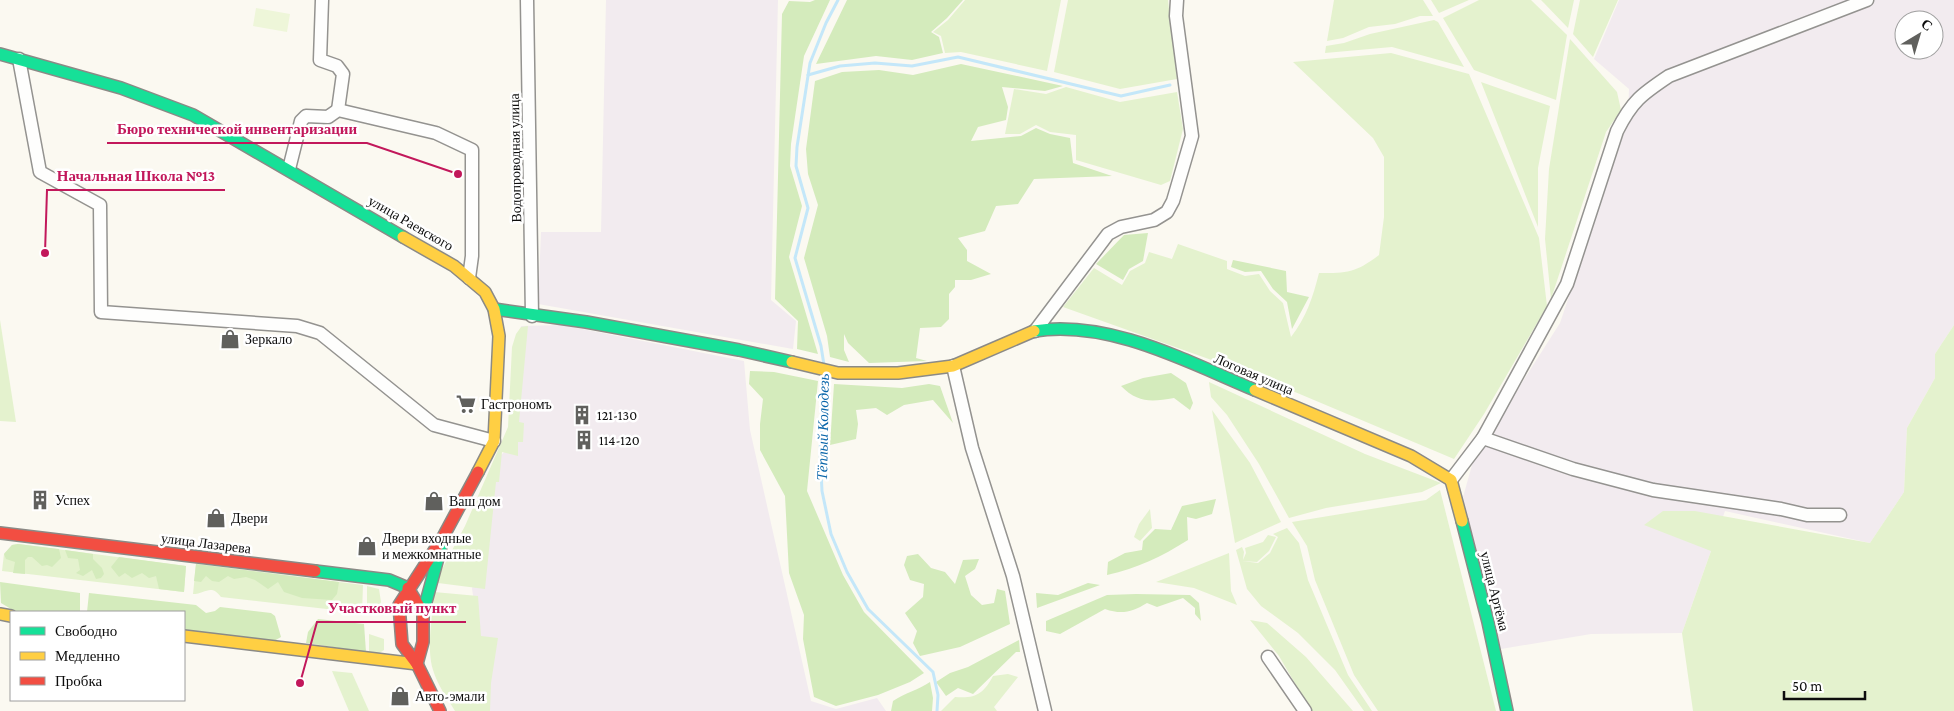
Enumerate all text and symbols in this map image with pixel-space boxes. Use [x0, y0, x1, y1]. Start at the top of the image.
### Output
north arrow [1894, 10, 1944, 60]
text: С [1918, 15, 1936, 34]
street label: Водопроводная улица [506, 93, 524, 223]
callout: Бюро технической инвентаризации [107, 113, 367, 143]
text: Бюро технической инвентаризации [117, 121, 357, 137]
callout: Начальная Школа №13 [47, 160, 225, 190]
text: Начальная Школа №13 [57, 168, 215, 184]
street label: улица Раевского [366, 192, 456, 254]
shop icon: Зеркало [219, 328, 241, 350]
place label: Зеркало [245, 331, 292, 347]
street label: Логовая улица [1212, 350, 1297, 398]
water label: Тёплый Колодезь [814, 373, 832, 481]
supermarket icon: Гастрономъ [455, 393, 477, 415]
place label: Гастрономъ [481, 396, 552, 412]
building icon: 121-130 [571, 404, 593, 426]
place label: 121-130 [597, 407, 637, 423]
building icon: 114-120 [573, 429, 595, 451]
place label: 114-120 [599, 432, 640, 448]
building icon: Успех [29, 489, 51, 511]
shop icon: Ваш дом [423, 490, 445, 512]
place label: Успех [55, 492, 90, 508]
place label: Ваш дом [449, 493, 501, 509]
shop icon: Двери [205, 507, 227, 529]
place label: Двери [231, 510, 268, 526]
street label: улица Лазарева [160, 530, 253, 557]
place label: Двери входные и межкомнатные [382, 530, 481, 562]
shop icon: Двери входные и межкомнатные [356, 535, 378, 557]
street label: улица Артёма [1477, 550, 1513, 633]
callout: Участковый пункт [317, 592, 466, 622]
text: Участковый пункт [328, 600, 457, 616]
legend [10, 611, 185, 701]
text: Свободно [55, 623, 117, 639]
text: Медленно [55, 648, 120, 664]
scale bar [1784, 668, 1865, 700]
text: Пробка [55, 673, 103, 689]
text: 50 m [1792, 678, 1822, 694]
shop icon: Авто-эмали [389, 685, 411, 707]
place label: Авто-эмали [415, 688, 485, 704]

